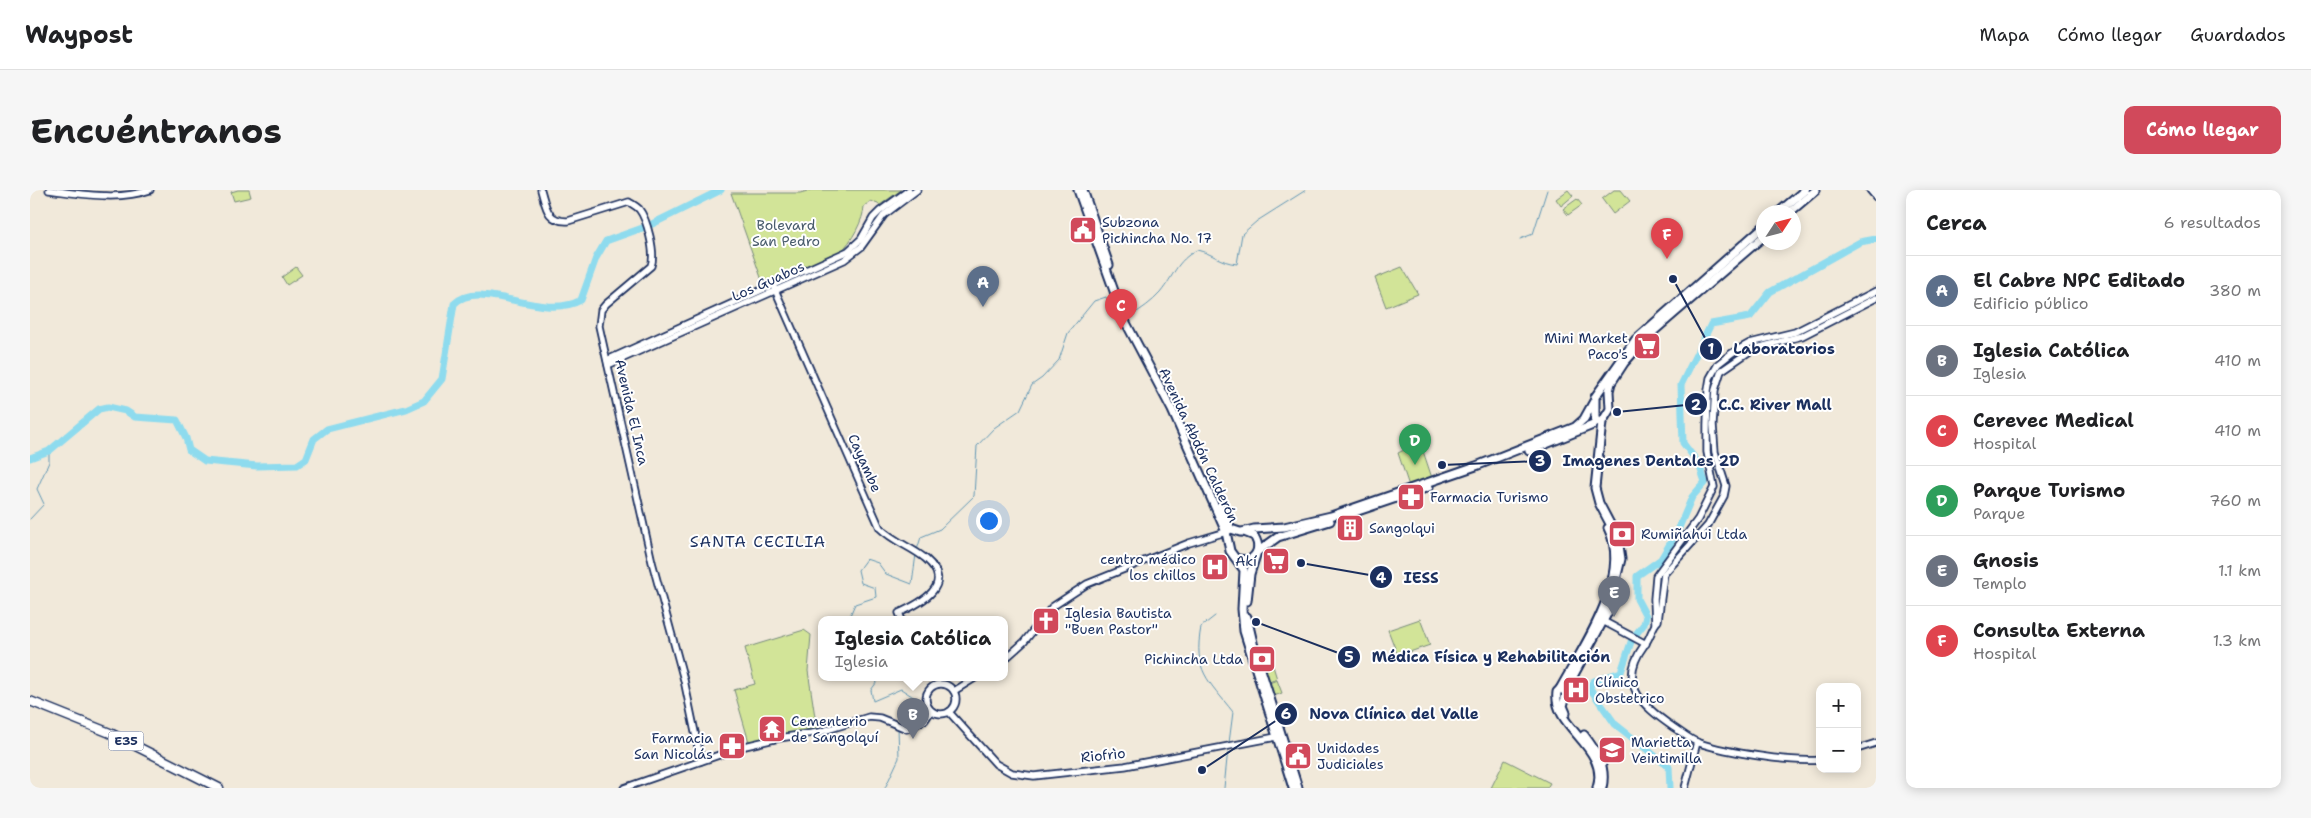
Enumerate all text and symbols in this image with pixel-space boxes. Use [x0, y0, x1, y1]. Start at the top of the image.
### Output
text: Waypost [25, 19, 133, 51]
text: Mapa [1979, 23, 2029, 47]
text: Cómo llegar [2057, 23, 2162, 47]
text: Guardados [2190, 23, 2286, 47]
button: Cómo llegar [2124, 106, 2281, 154]
text: Encuéntranos [30, 107, 282, 154]
north arrow [1756, 205, 1801, 250]
text: Cerca [1926, 209, 1987, 237]
text: 6 resultados [2163, 212, 2261, 233]
place label: Subzona Pichincha No. 17 [1102, 213, 1212, 247]
public building icon: Subzona Pichincha No. 17 [1068, 215, 1098, 245]
park label: Bolevard San Pedro [752, 216, 820, 250]
pin: F [1651, 218, 1683, 259]
street label: Los Guabos [729, 257, 807, 305]
pin: A [967, 266, 999, 307]
text: El Cabre NPC Editado [1973, 268, 2185, 293]
text: A [1936, 280, 1948, 301]
text: 380 m [2209, 280, 2261, 301]
pin: C [1105, 289, 1137, 330]
text: Edificio público [1973, 293, 2088, 314]
place label: Mini Market Paco's [1544, 329, 1628, 363]
supermarket icon: Mini Market Paco's [1632, 331, 1662, 361]
callout: Laboratorios [1699, 334, 1845, 364]
text: Iglesia Católica [1973, 338, 2129, 363]
text: 1 [1708, 339, 1715, 359]
text: Laboratorios [1733, 339, 1835, 359]
text: B [1937, 350, 1947, 371]
text: 410 m [2214, 350, 2261, 371]
street label: Avenida El Inca [611, 357, 653, 467]
text: Iglesia [1973, 363, 2026, 384]
street label: Avenida Abdón Calderón [1155, 365, 1243, 526]
callout: C.C. River Mall [1683, 389, 1842, 419]
text: 2 [1691, 395, 1702, 415]
text: C.C. River Mall [1718, 395, 1832, 415]
text: Cerevec Medical [1973, 408, 2134, 433]
text: C [1937, 420, 1947, 441]
text: 410 m [2214, 420, 2261, 441]
pin: D [1399, 424, 1431, 465]
street label: Cayambe [844, 431, 886, 495]
text: Hospital [1973, 433, 2036, 454]
callout: Imagenes Dentales 2D [1527, 446, 1749, 476]
text: 3 [1535, 451, 1545, 471]
text: Imagenes Dentales 2D [1562, 451, 1740, 471]
text: Parque Turismo [1973, 478, 2125, 503]
pharmacy icon: Farmacia Turismo [1396, 482, 1426, 512]
place label: Farmacia Turismo [1430, 488, 1548, 506]
text: D [1936, 490, 1948, 511]
text: 760 m [2209, 490, 2261, 511]
text: Parque [1973, 503, 2025, 524]
your location [976, 508, 1002, 534]
building icon: Sangolqui [1335, 513, 1365, 543]
place label: Sangolqui [1369, 519, 1435, 537]
bank icon: Rumiñahui Ltda [1607, 519, 1637, 549]
place label: Rumiñahui Ltda [1641, 525, 1747, 543]
district label: SANTA CECILIA [690, 531, 826, 552]
supermarket icon: Akí [1261, 546, 1291, 576]
text: Gnosis [1973, 548, 2039, 573]
place label: centro médico los chillos [1100, 550, 1196, 584]
hospital icon: centro médico los chillos [1200, 552, 1230, 582]
place label: Akí [1235, 552, 1257, 570]
text: E [1937, 560, 1947, 581]
text: 1.1 km [2218, 560, 2261, 581]
callout: IESS [1369, 562, 1449, 592]
text: 4 [1376, 568, 1387, 588]
text: IESS [1403, 568, 1439, 588]
text: Templo [1973, 573, 2027, 594]
pin: E [1598, 576, 1630, 617]
place label: Iglesia Bautista "Buen Pastor" [1065, 604, 1172, 638]
church icon: Iglesia Bautista "Buen Pastor" [1031, 606, 1061, 636]
popup [818, 616, 1008, 681]
text: Consulta Externa [1973, 618, 2145, 643]
text: Iglesia Católica [835, 626, 991, 651]
text: F [1937, 630, 1947, 651]
text: 1.3 km [2213, 630, 2261, 651]
callout: Médica Física y Rehabilitación [1337, 642, 1620, 672]
text: Hospital [1973, 643, 2036, 664]
bank icon: Pichincha Ltda [1247, 644, 1277, 674]
text: 5 [1344, 647, 1354, 667]
text: Médica Física y Rehabilitación [1372, 647, 1610, 667]
place label: Pichincha Ltda [1144, 650, 1243, 668]
text: Iglesia [835, 651, 888, 672]
place label: Clínico Obstetrico [1595, 673, 1664, 707]
hospital icon: Clínico Obstetrico [1561, 675, 1591, 705]
map controls [1816, 683, 1861, 773]
button: + [1816, 683, 1861, 728]
pin: B [897, 698, 929, 739]
callout: Nova Clínica del Valle [1274, 699, 1489, 729]
text: 6 [1281, 704, 1291, 724]
text: Nova Clínica del Valle [1309, 704, 1479, 724]
place label: Cementerio de Sangolquí [791, 712, 879, 746]
temple icon: Cementerio de Sangolquí [757, 714, 787, 744]
button: − [1816, 728, 1861, 773]
place label: Farmacia San Nicolás [634, 729, 713, 763]
pharmacy icon: Farmacia San Nicolás [717, 731, 747, 761]
road number: E35 [108, 732, 144, 750]
place label: Marietta Veintimilla [1631, 733, 1702, 767]
school or university icon: Marietta Veintimilla [1597, 735, 1627, 765]
place label: Unidades Judiciales [1317, 739, 1384, 773]
public building icon: Unidades Judiciales [1283, 741, 1313, 771]
street label: Riofrìo [1080, 744, 1126, 766]

